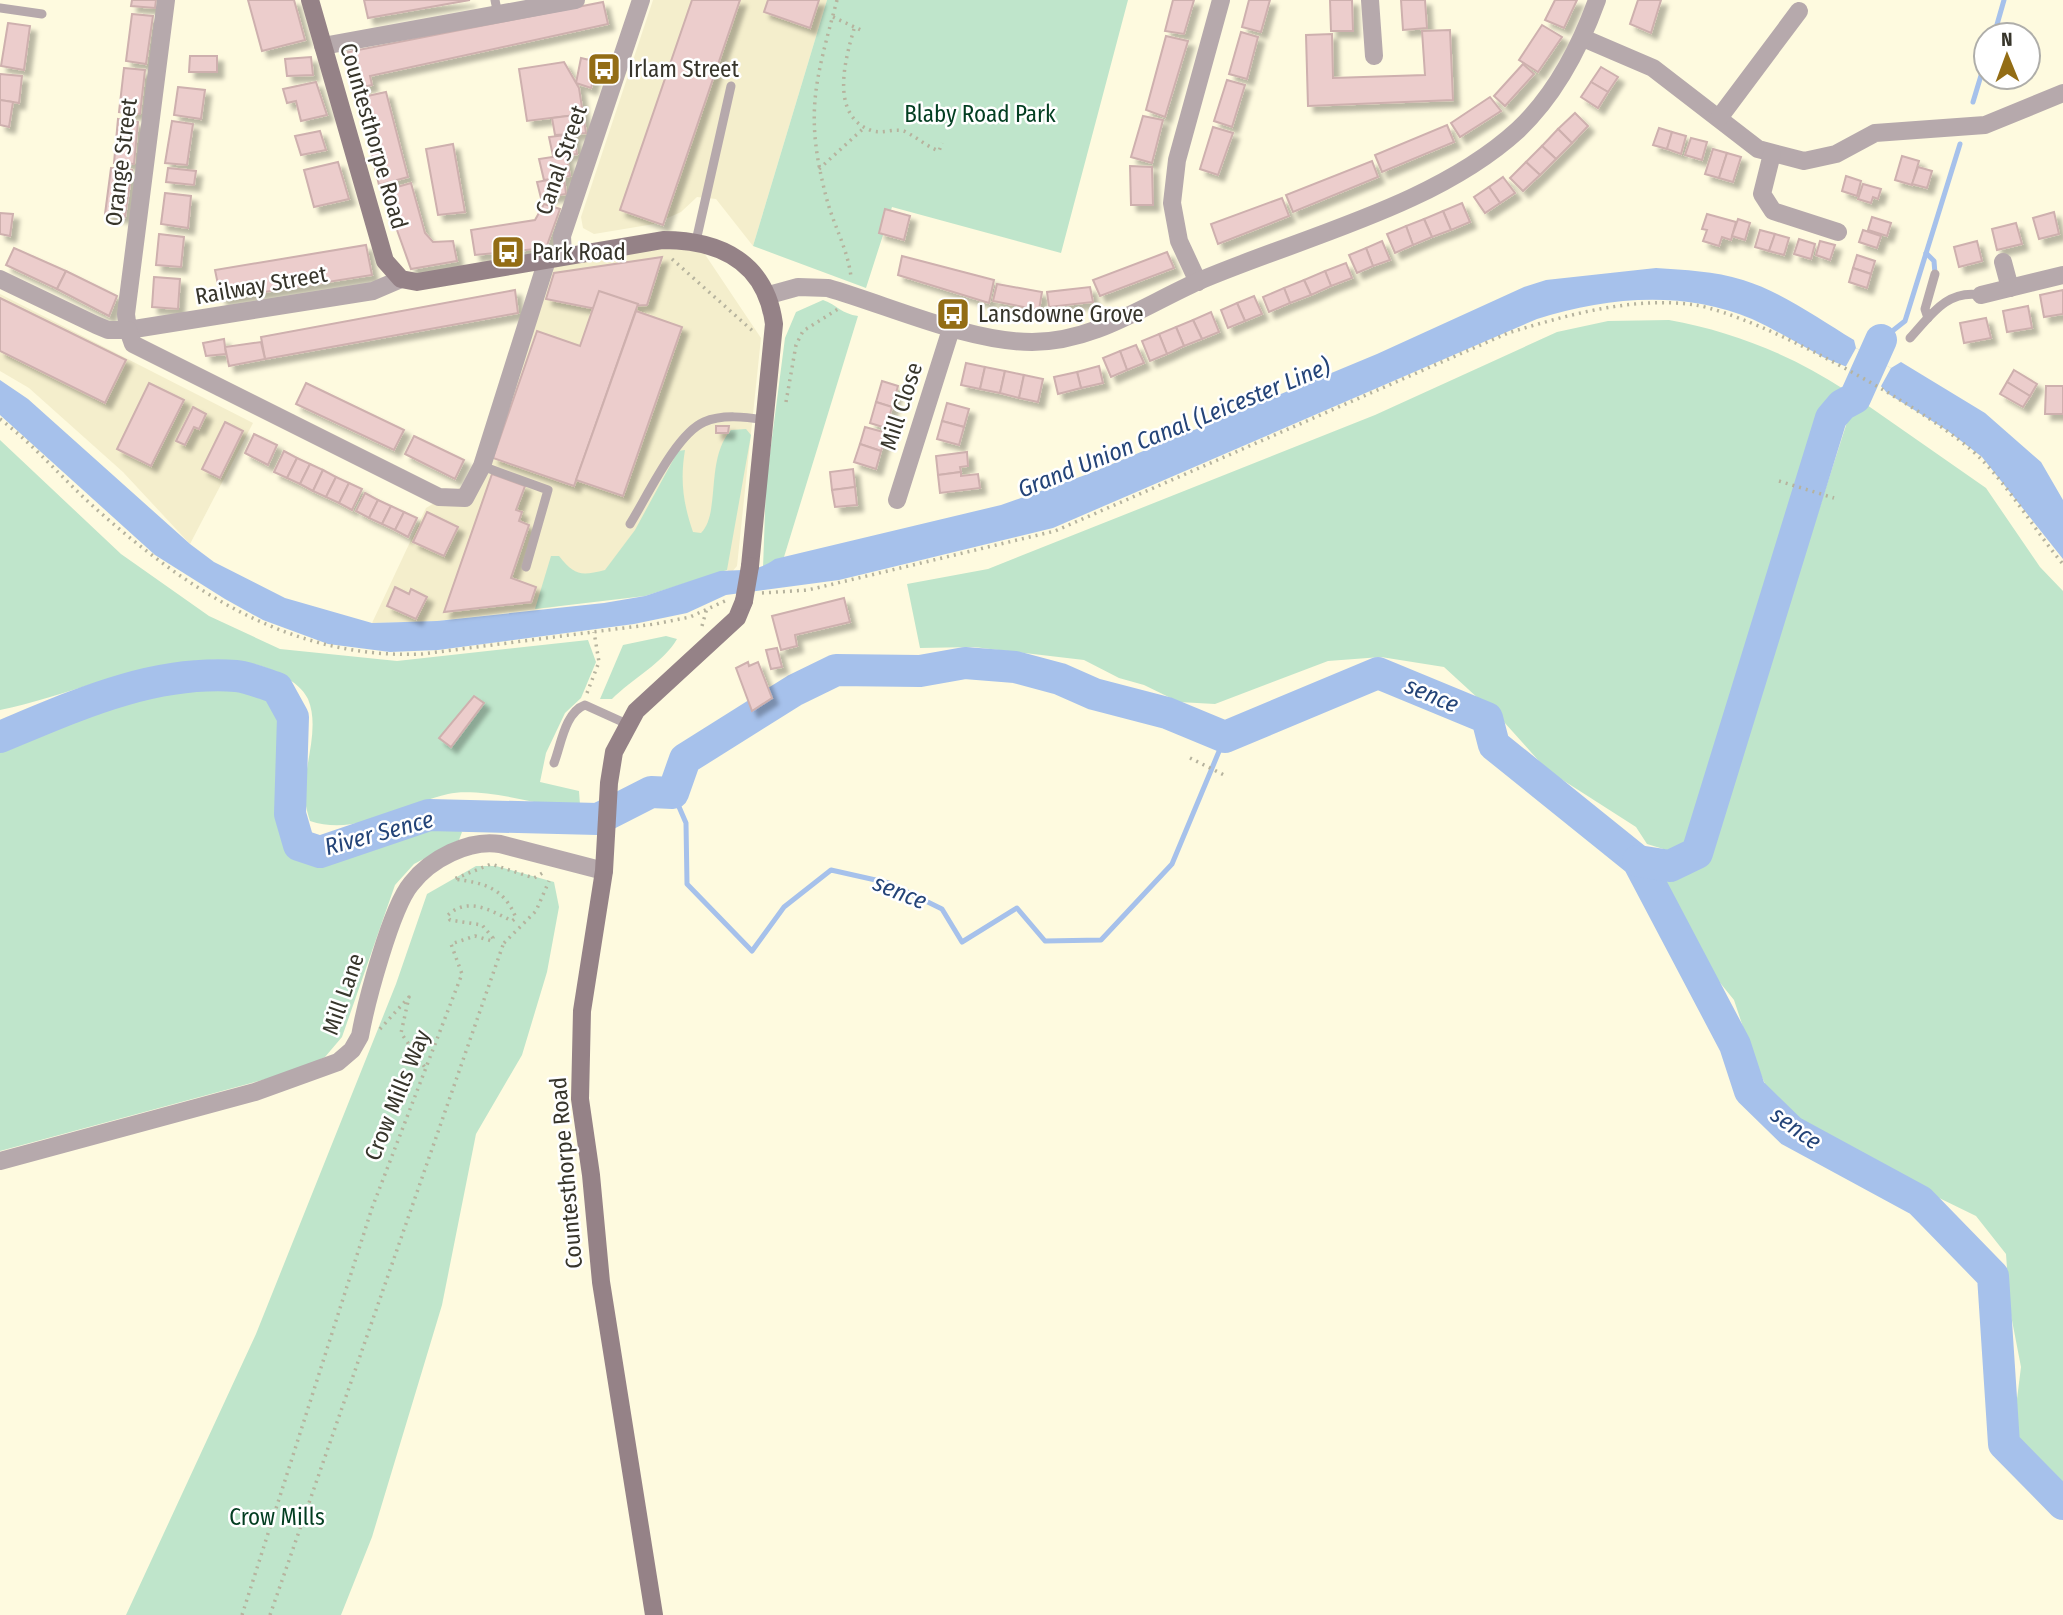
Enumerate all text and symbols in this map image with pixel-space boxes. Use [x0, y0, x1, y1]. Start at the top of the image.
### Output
north arrow [1972, 21, 2042, 91]
text: N [2001, 28, 2013, 51]
street label: Countesthorpe Road [334, 40, 414, 232]
bus stop icon: Irlam Street [585, 50, 623, 88]
place label: Irlam Street [628, 55, 739, 83]
street label: Orange Street [99, 96, 143, 228]
park label: Blaby Road Park [904, 100, 1056, 128]
street label: Canal Street [529, 101, 593, 218]
bus stop icon: Park Road [489, 233, 527, 271]
place label: Park Road [532, 238, 626, 266]
street label: Railway Street [193, 260, 330, 310]
bus stop icon: Lansdowne Grove [934, 295, 972, 333]
place label: Lansdowne Grove [978, 300, 1144, 328]
water label: Grand Union Canal (Leicester Line) [1014, 352, 1334, 504]
street label: Mill Close [874, 359, 928, 453]
water label: sence [1400, 671, 1463, 719]
water label: River Sence [321, 805, 437, 861]
water label: sence [868, 868, 931, 915]
street label: Mill Lane [316, 950, 370, 1038]
street label: Crow Mills Way [358, 1025, 436, 1164]
street label: Countesthorpe Road [544, 1076, 588, 1270]
water label: sence [1765, 1100, 1827, 1156]
park label: Crow Mills [229, 1503, 325, 1531]

